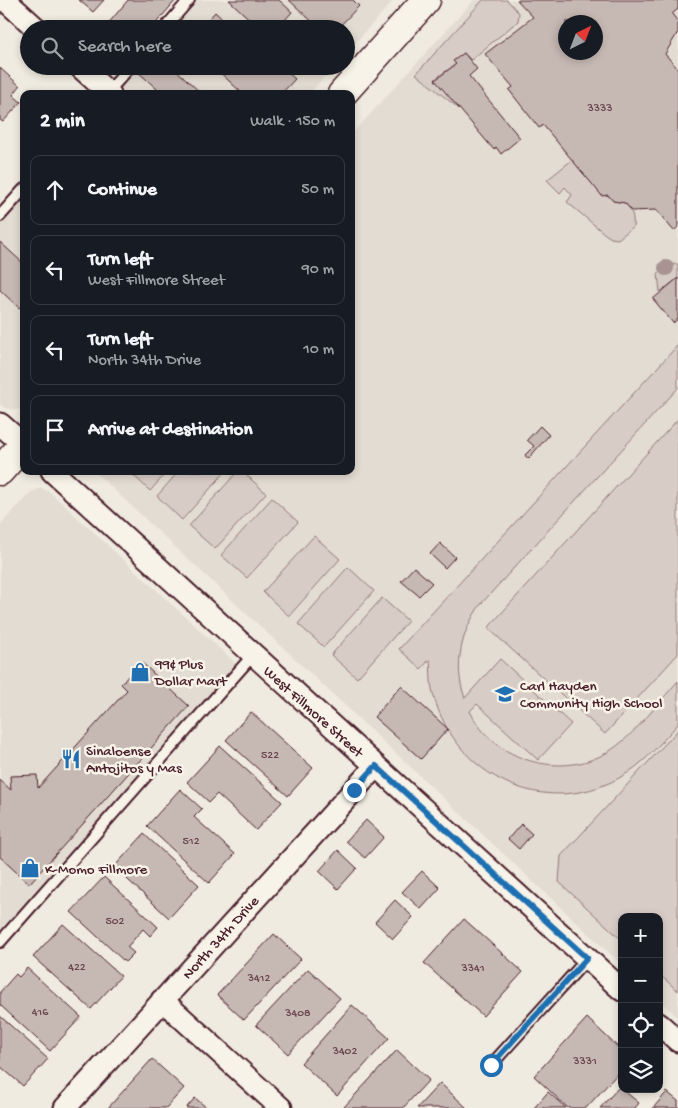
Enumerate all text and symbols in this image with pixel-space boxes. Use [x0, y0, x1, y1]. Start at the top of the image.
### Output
north arrow [558, 15, 603, 60]
search box [20, 20, 355, 75]
icon: search [38, 34, 66, 62]
text: Search here [78, 36, 172, 59]
house number: 3333 [587, 102, 612, 116]
text: 2 min [40, 110, 85, 135]
text: Walk · 150 m [250, 113, 335, 132]
icon: ahead [41, 176, 69, 204]
text: Continue [88, 179, 157, 202]
text: 50 m [301, 181, 334, 200]
text: Turn left [88, 249, 152, 272]
icon: left [41, 256, 69, 284]
text: 90 m [302, 261, 334, 280]
text: West Fillmore Street [88, 272, 225, 291]
text: Turn left [88, 329, 152, 352]
icon: left [41, 336, 69, 364]
text: 10 m [303, 341, 334, 360]
text: North 34th Drive [88, 352, 201, 371]
icon: arrive [41, 416, 69, 444]
text: Arrive at destination [88, 419, 252, 442]
place label: 99¢ Plus Dollar Mart [154, 656, 228, 691]
shop icon: 99¢ Plus Dollar Mart [129, 661, 151, 683]
street label: West Fillmore Street [259, 663, 368, 763]
place label: Carl Hayden Community High School [520, 678, 663, 713]
school or university icon: Carl Hayden Community High School [494, 683, 516, 705]
place label: Sinaloense Antojitos y Mas [86, 743, 182, 778]
restaurant icon: Sinaloense Antojitos y Mas [60, 748, 82, 770]
house number: 522 [261, 749, 279, 763]
route end [343, 779, 366, 802]
house number: 512 [182, 835, 200, 849]
shop icon: K-Momo Fillmore [19, 857, 41, 879]
place label: K-Momo Fillmore [45, 861, 147, 879]
street label: North 34th Drive [179, 893, 264, 984]
map controls [618, 913, 663, 1093]
button: + [618, 913, 663, 958]
house number: 502 [105, 915, 125, 929]
button: − [618, 958, 663, 1003]
house number: 422 [68, 961, 86, 975]
house number: 3341 [461, 962, 485, 976]
house number: 3412 [247, 972, 270, 986]
button: locate [618, 1003, 663, 1048]
house number: 416 [32, 1006, 49, 1020]
house number: 3408 [284, 1007, 311, 1021]
house number: 3402 [332, 1045, 357, 1059]
button: layers [618, 1048, 663, 1093]
route start [480, 1054, 503, 1077]
house number: 3331 [572, 1055, 597, 1069]

